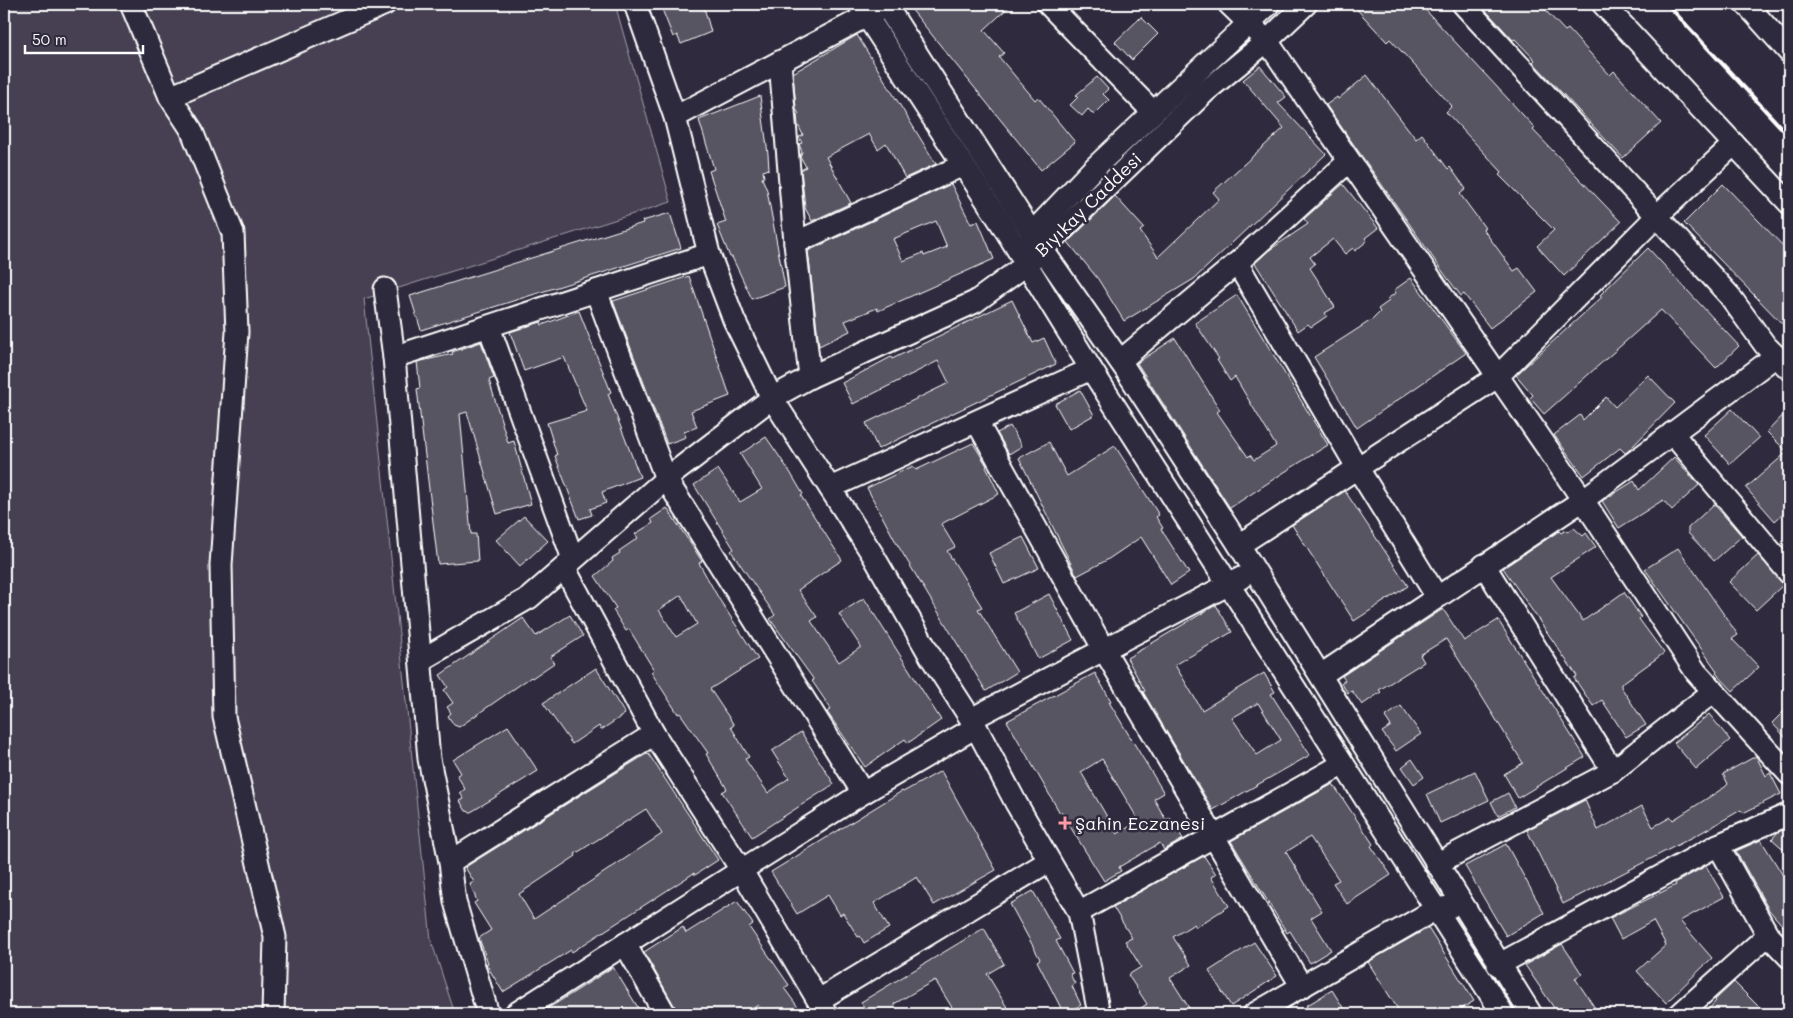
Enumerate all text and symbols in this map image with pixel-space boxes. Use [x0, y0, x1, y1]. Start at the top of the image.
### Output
scale bar [25, 22, 142, 54]
text: 50 m [32, 29, 67, 49]
street label: Bıyıkay Caddesi [1029, 147, 1147, 261]
place label: Şahin Eczanesi [1075, 811, 1205, 835]
marker: Şahin Eczanesi [1059, 817, 1071, 829]

